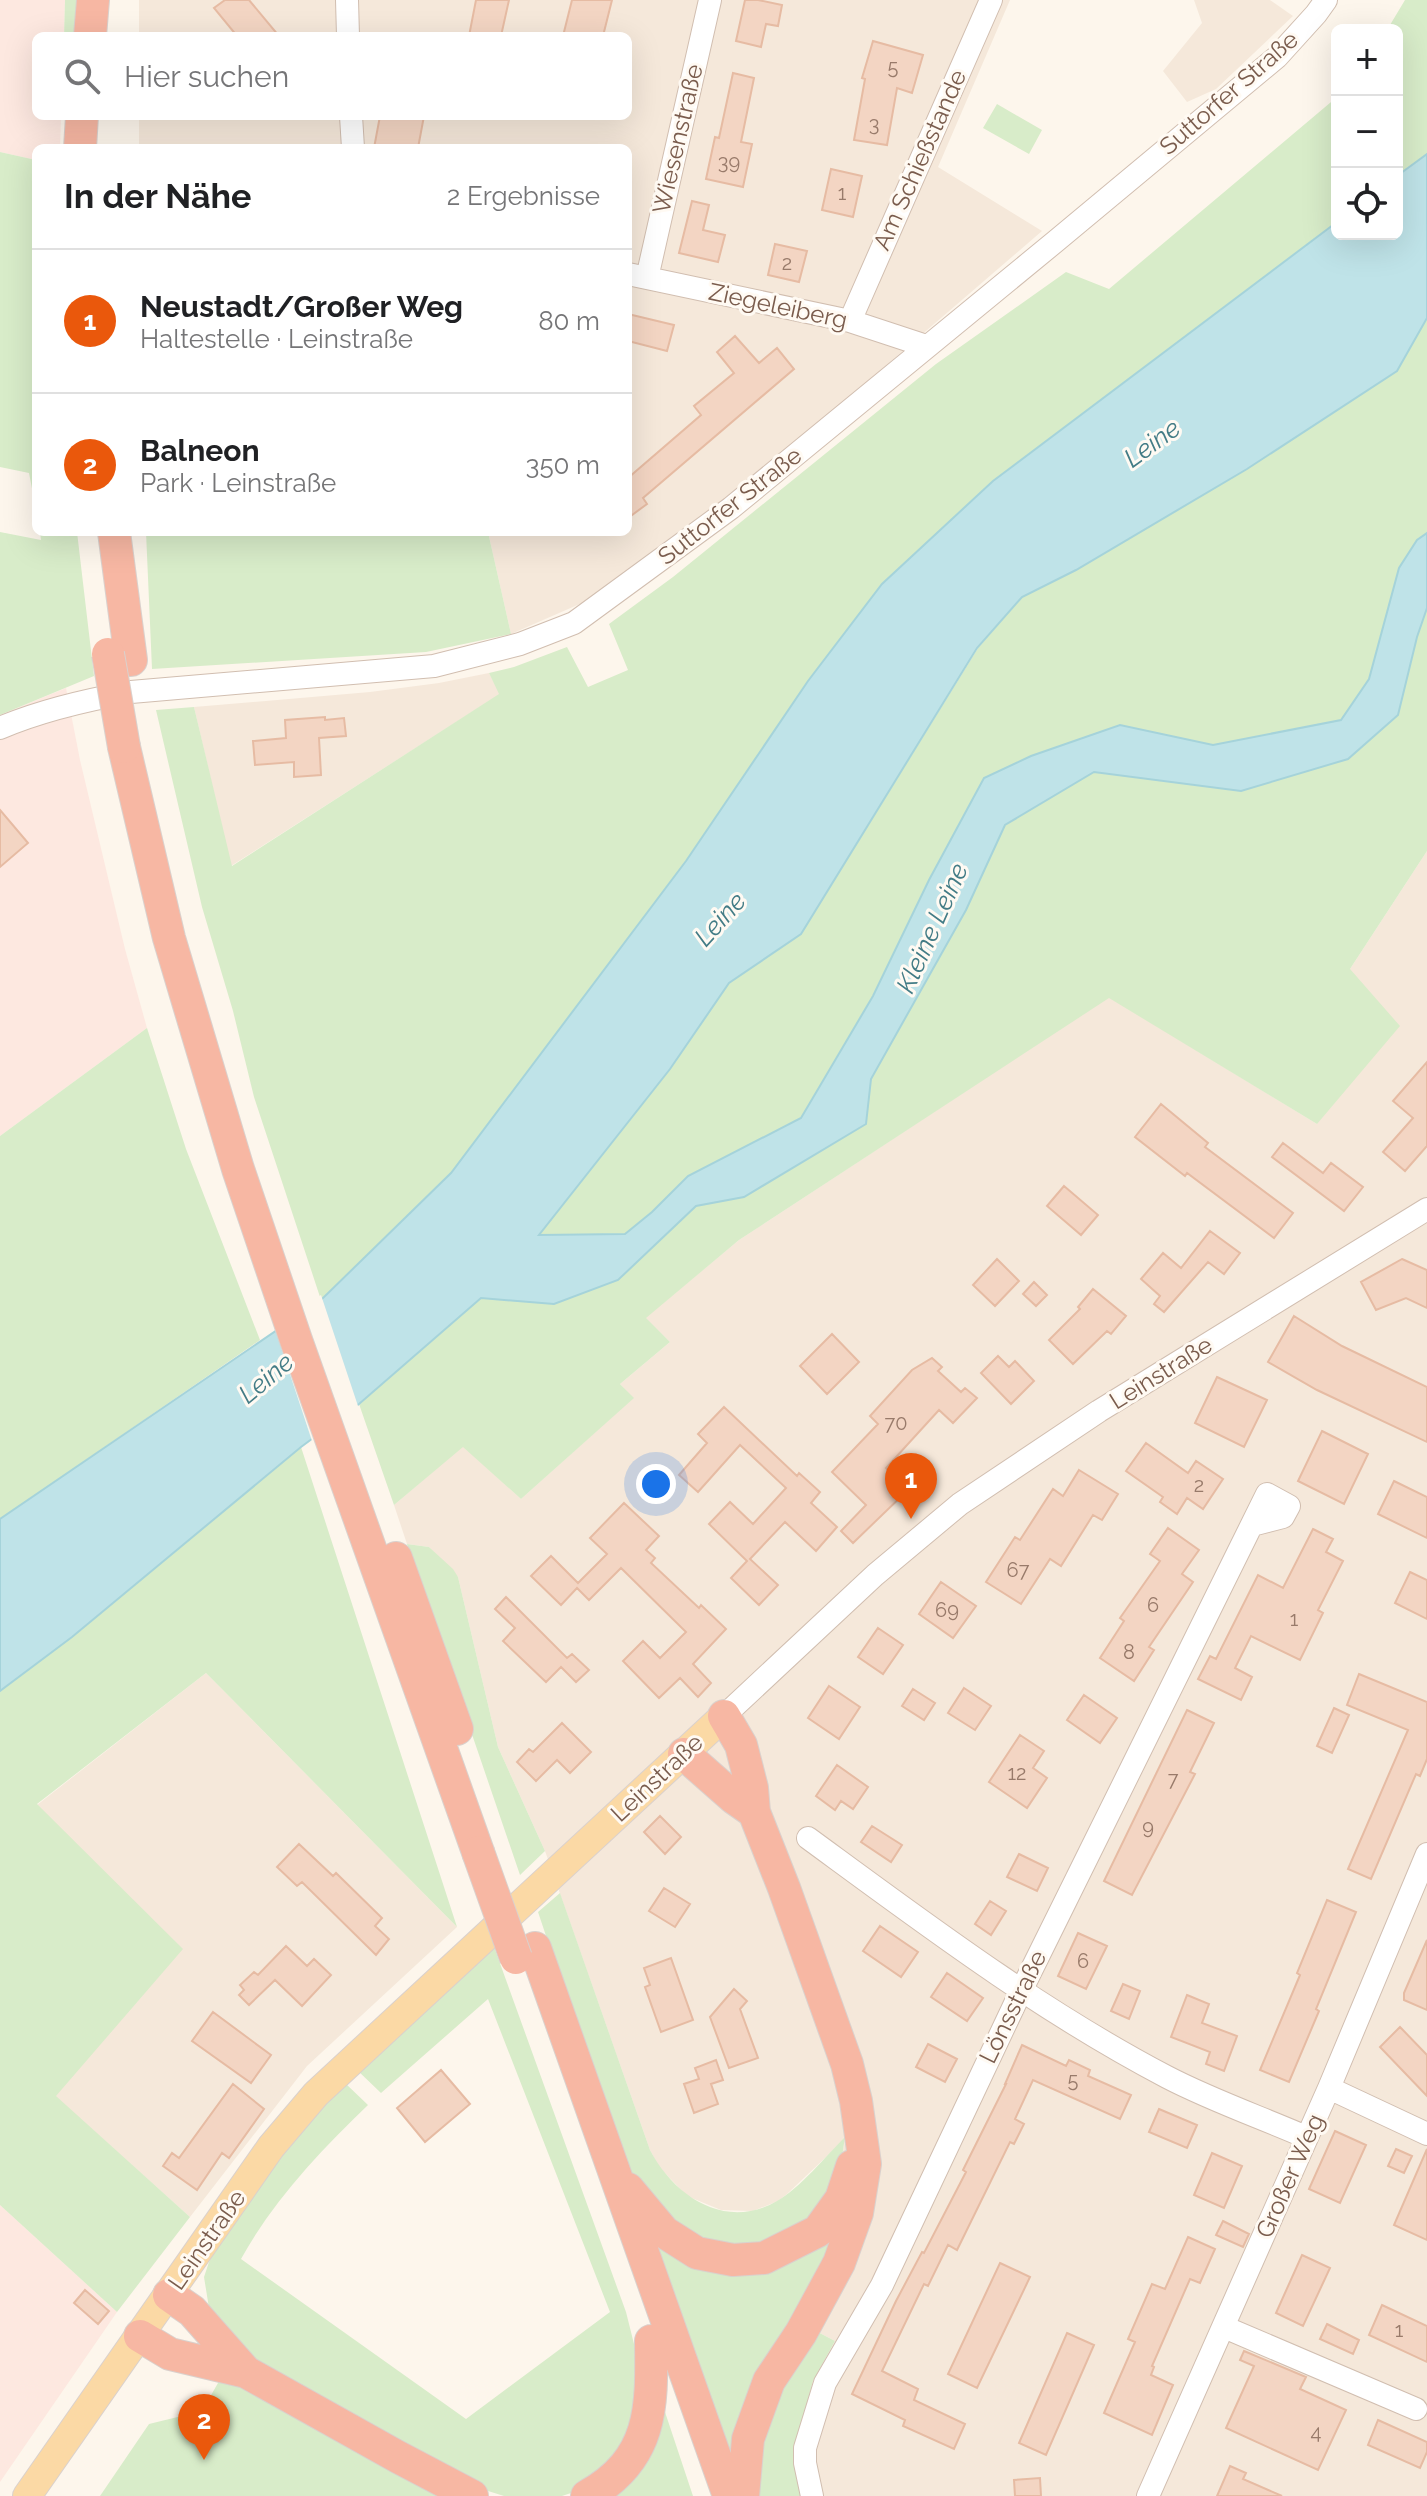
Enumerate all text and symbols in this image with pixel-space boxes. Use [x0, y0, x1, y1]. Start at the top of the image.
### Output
map controls [1331, 24, 1403, 240]
button: + [1331, 24, 1403, 96]
street label: Suttorfer Straße [1153, 25, 1304, 161]
search box [32, 32, 632, 120]
icon: search [60, 54, 104, 98]
house number: 5 [888, 55, 899, 79]
text: Hier suchen [124, 59, 289, 94]
street label: Wiesenstraße [646, 61, 709, 216]
street label: Am Schießstande [867, 65, 972, 254]
button: − [1331, 96, 1403, 168]
house number: 3 [869, 112, 879, 136]
house number: 39 [718, 150, 740, 174]
button: locate [1331, 168, 1403, 240]
text: In der Nähe [64, 176, 251, 216]
text: 2 Ergebnisse [447, 181, 600, 211]
house number: 1 [838, 181, 847, 205]
house number: 2 [782, 251, 792, 275]
street label: Ziegeleiberg [706, 277, 850, 334]
text: Neustadt/Großer Weg [140, 289, 463, 324]
text: 1 [84, 306, 96, 336]
text: 80 m [538, 306, 600, 336]
text: Haltestelle · Leinstraße [140, 324, 413, 354]
water label: Leine [1118, 413, 1186, 473]
text: Balneon [140, 433, 260, 468]
street label: Suttorfer Straße [652, 441, 807, 571]
text: 2 [83, 450, 97, 480]
text: 350 m [526, 450, 600, 480]
text: Park · Leinstraße [140, 468, 336, 498]
water label: Kleine Leine [890, 858, 974, 998]
water label: Leine [688, 886, 752, 952]
street label: Leinstraße [1104, 1330, 1217, 1415]
water label: Leine [233, 1347, 299, 1409]
house number: 70 [885, 1411, 907, 1435]
pin: 1 [885, 1453, 937, 1519]
your location [636, 1464, 676, 1504]
house number: 2 [1194, 1473, 1204, 1497]
house number: 67 [1007, 1558, 1030, 1582]
house number: 6 [1147, 1593, 1159, 1617]
house number: 69 [935, 1598, 959, 1622]
house number: 1 [1290, 1607, 1299, 1631]
house number: 8 [1123, 1640, 1135, 1664]
street label: Leinstraße [605, 1728, 709, 1828]
house number: 12 [1008, 1761, 1026, 1785]
house number: 7 [1168, 1767, 1179, 1791]
house number: 9 [1142, 1815, 1154, 1839]
street label: Lönsstraße [973, 1946, 1052, 2068]
house number: 6 [1077, 1949, 1089, 1973]
house number: 5 [1068, 2068, 1079, 2092]
street label: Großer Weg [1249, 2109, 1330, 2242]
street label: Leinstraße [162, 2184, 252, 2295]
house number: 1 [1395, 2318, 1404, 2342]
pin: 2 [178, 2394, 230, 2460]
house number: 4 [1311, 2420, 1322, 2444]

